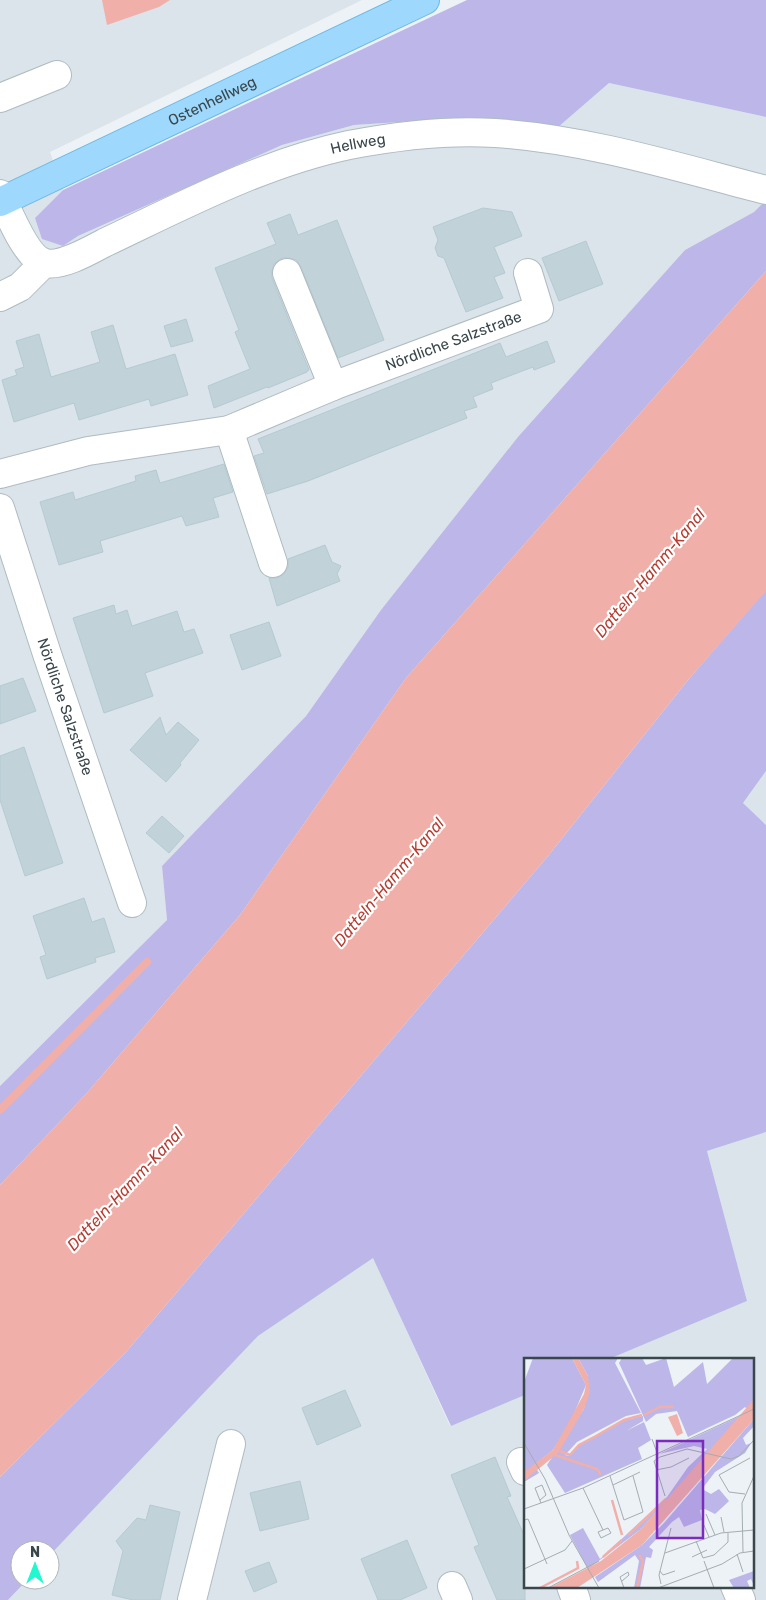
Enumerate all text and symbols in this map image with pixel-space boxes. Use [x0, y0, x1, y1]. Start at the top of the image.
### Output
street label: Ostenhellweg [165, 73, 259, 130]
street label: Hellweg [329, 130, 387, 158]
street label: Nördliche Salzstraße [383, 307, 524, 375]
water label: Datteln-Hamm-Kanal [591, 504, 710, 641]
street label: Nördliche Salzstraße [33, 636, 97, 778]
water label: Datteln-Hamm-Kanal [330, 813, 449, 950]
water label: Datteln-Hamm-Kanal [63, 1123, 188, 1255]
inset map [524, 1358, 754, 1588]
north arrow [10, 1540, 60, 1590]
text: N [30, 1544, 40, 1561]

